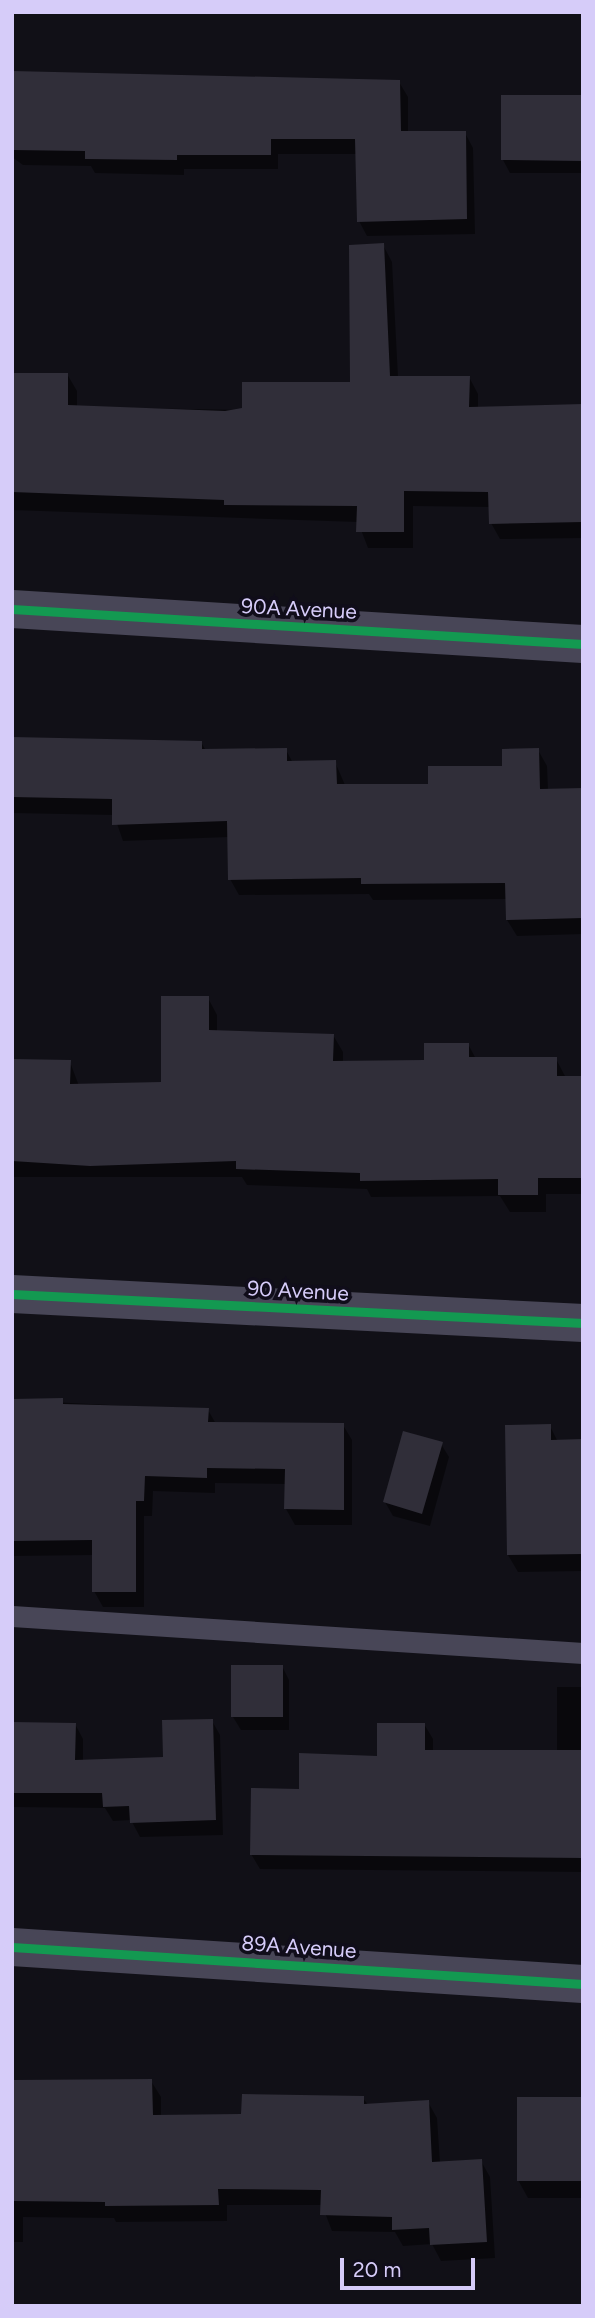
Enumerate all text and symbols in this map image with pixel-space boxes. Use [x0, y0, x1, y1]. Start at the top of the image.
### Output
street label: 90A Avenue [241, 593, 357, 625]
street label: 90 Avenue [247, 1276, 349, 1306]
street label: 89A Avenue [241, 1930, 357, 1964]
scale bar [343, 2244, 478, 2288]
text: 20 m [353, 2257, 401, 2282]

